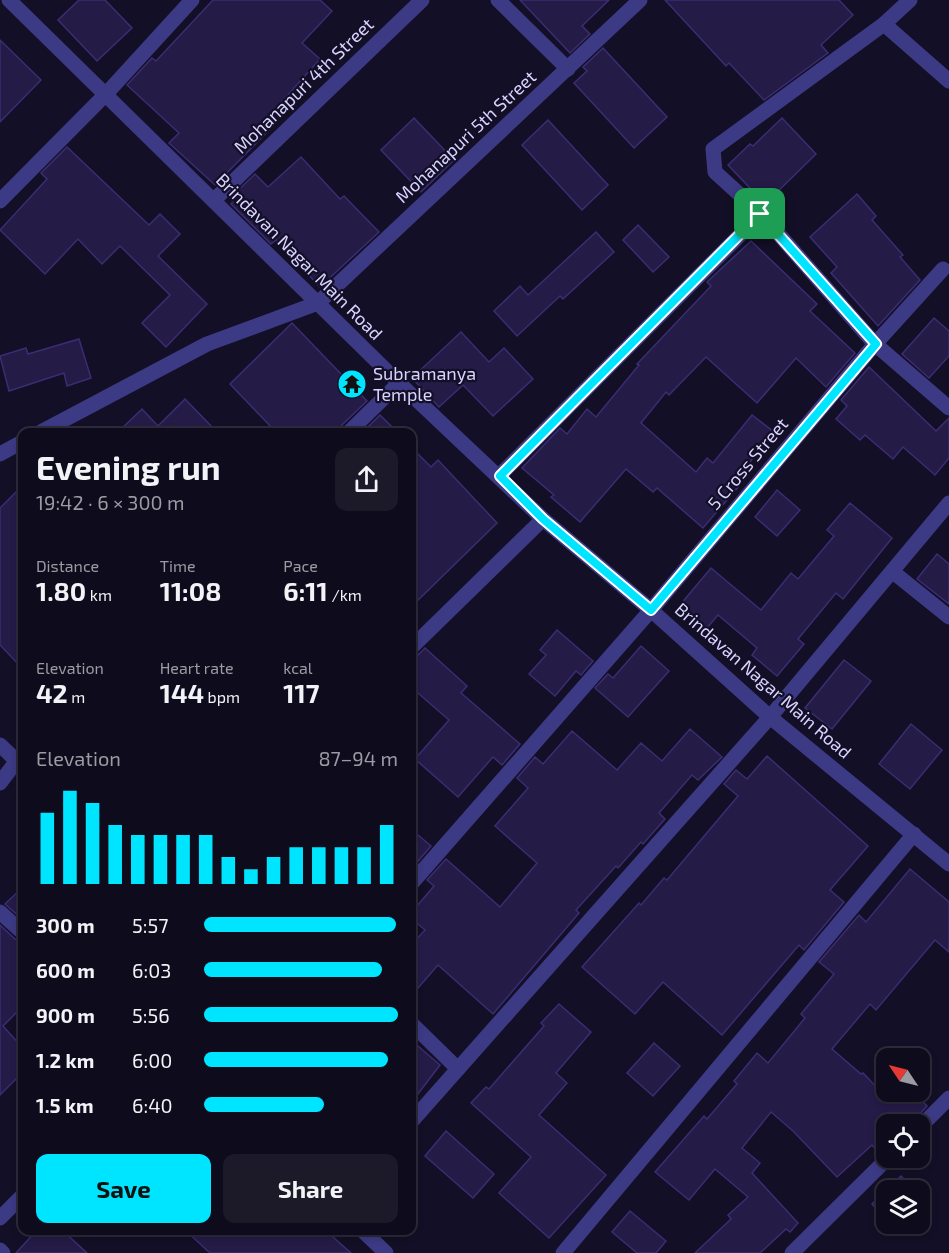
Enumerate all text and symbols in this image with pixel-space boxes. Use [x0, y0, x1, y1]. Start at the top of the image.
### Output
street label: Mohanapuri 4th Street [229, 13, 378, 158]
street label: Mohanapuri 5th Street [390, 65, 540, 207]
street label: Brindavan Nagar Main Road [212, 168, 388, 344]
pin [734, 188, 785, 239]
icon: arrive [743, 197, 776, 230]
place label: Subramanya Temple [373, 362, 476, 405]
temple icon: Subramanya Temple [336, 368, 368, 400]
street label: 5 Cross Street [702, 413, 792, 514]
text: Evening run [36, 447, 221, 487]
button: share [335, 448, 398, 511]
text: 19:42 · 6 × 300 m [36, 490, 185, 514]
text: Distance [36, 556, 99, 575]
text: Time [160, 556, 196, 575]
text: Pace [283, 556, 318, 575]
text: 1.80 [36, 575, 86, 606]
text: 11:08 [160, 575, 221, 606]
text: 6:11 [283, 575, 328, 606]
text: km [86, 585, 112, 604]
text: /km [328, 585, 362, 604]
street label: Brindavan Nagar Main Road [671, 598, 856, 763]
text: Elevation [36, 658, 104, 677]
text: Heart rate [160, 658, 234, 677]
text: kcal [283, 658, 313, 677]
text: 42 [36, 677, 68, 708]
text: 144 [160, 677, 204, 708]
text: 117 [283, 677, 320, 708]
text: m [68, 687, 85, 706]
text: bpm [204, 687, 240, 706]
text: Elevation [36, 746, 121, 770]
text: 87–94 m [318, 746, 398, 770]
text: 300 m [36, 913, 95, 937]
text: 5:57 [132, 913, 168, 937]
text: 600 m [36, 958, 95, 982]
text: 6:03 [132, 958, 171, 982]
text: 900 m [36, 1003, 95, 1027]
text: 5:56 [132, 1003, 170, 1027]
text: 1.2 km [36, 1048, 94, 1072]
text: 6:00 [132, 1048, 172, 1072]
north arrow [876, 1048, 930, 1102]
map controls [876, 1048, 930, 1234]
text: 1.5 km [36, 1093, 94, 1117]
text: 6:40 [132, 1093, 173, 1117]
button: locate [876, 1114, 930, 1168]
button: Save [36, 1154, 211, 1223]
button: Share [223, 1154, 398, 1223]
button: layers [876, 1180, 930, 1234]

